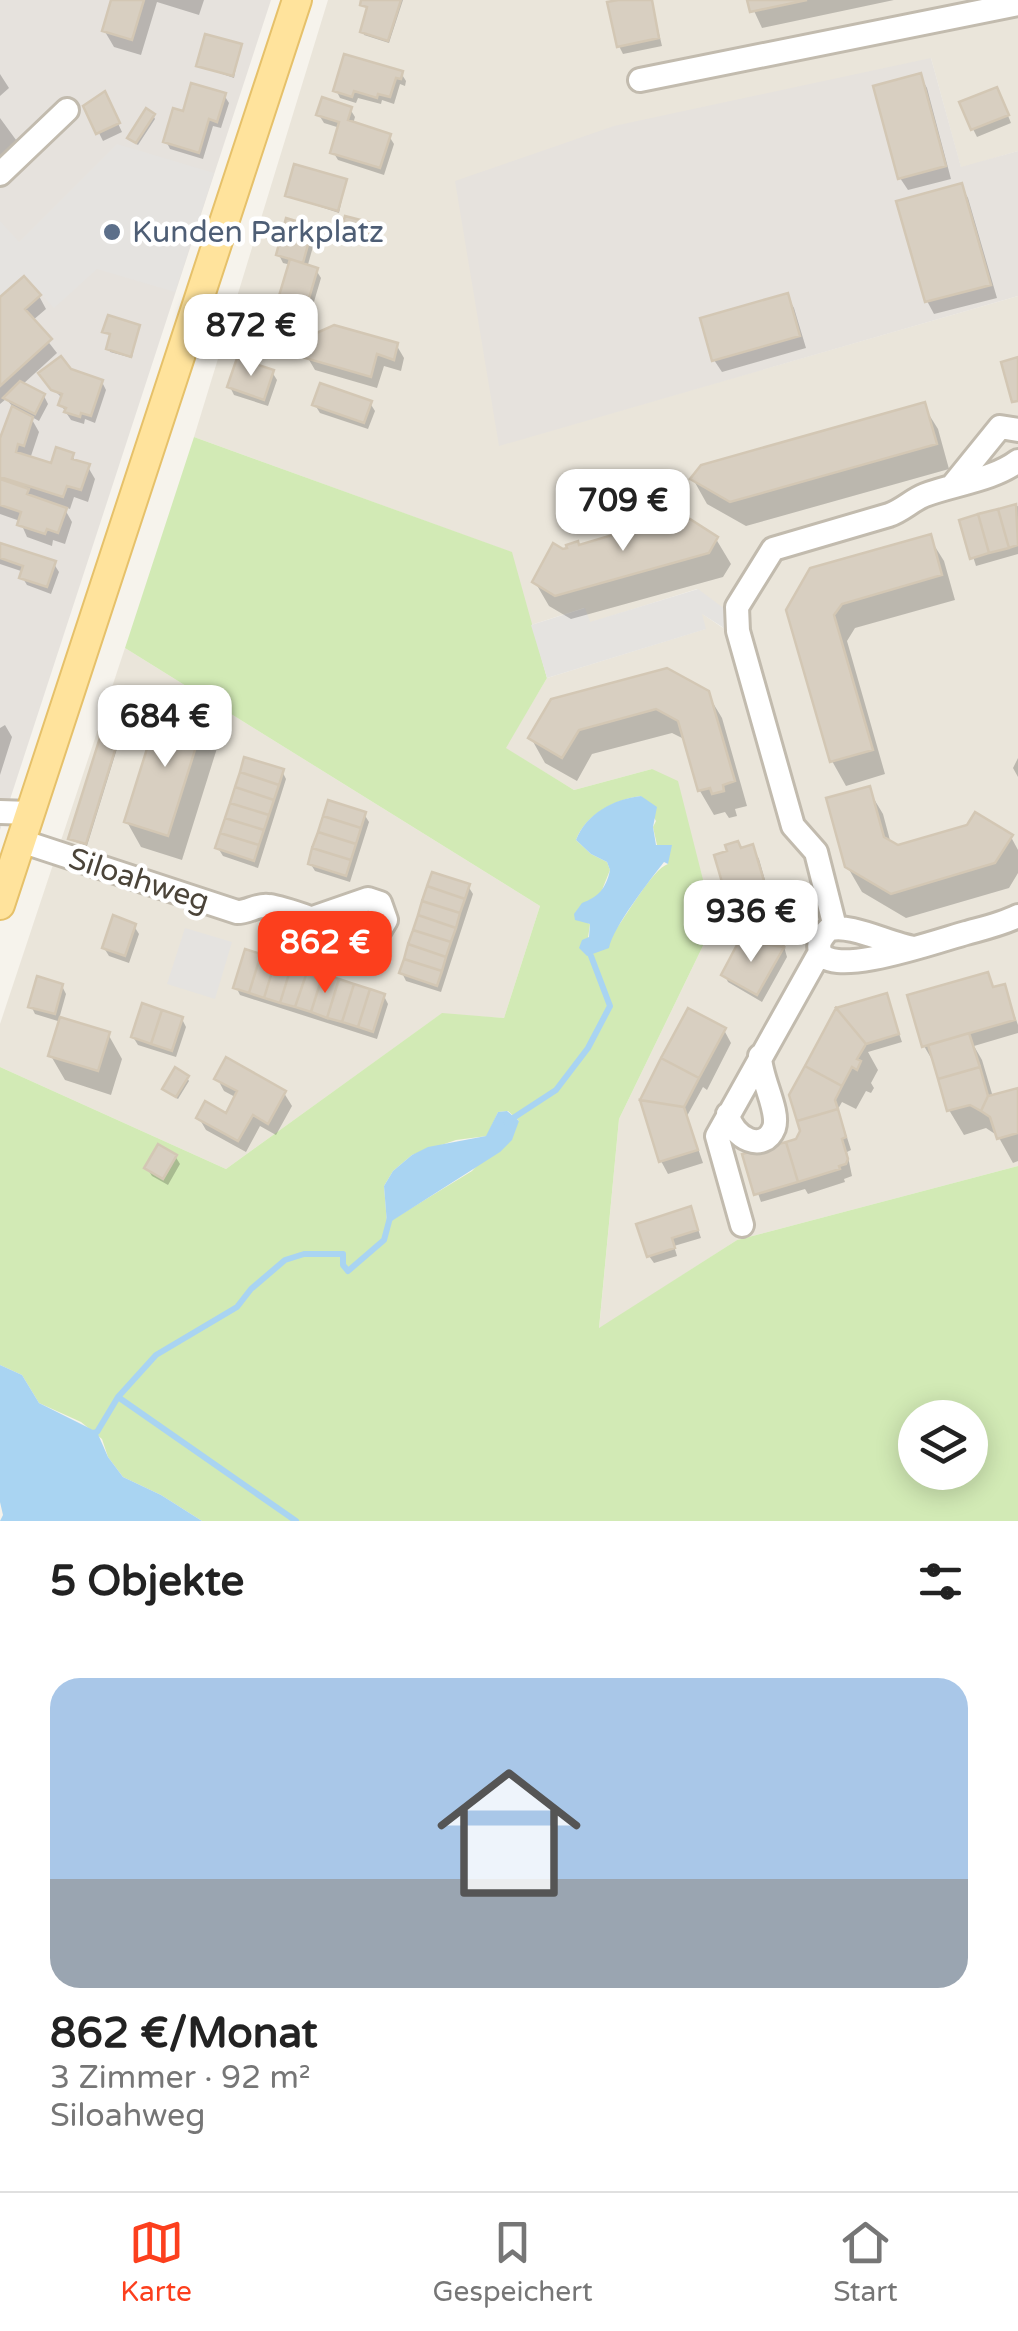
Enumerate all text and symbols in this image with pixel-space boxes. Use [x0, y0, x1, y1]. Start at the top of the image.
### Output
place label: Kunden Parkplatz [132, 214, 384, 251]
marker: Kunden Parkplatz [101, 221, 123, 243]
pin: 872 € [181, 294, 321, 379]
text: 872 € [206, 307, 296, 345]
pin: 709 € [553, 469, 693, 554]
text: 709 € [578, 482, 668, 520]
pin: 684 € [95, 685, 235, 770]
text: 684 € [120, 698, 210, 736]
street label: Siloahweg [64, 840, 214, 920]
pin: 936 € [681, 880, 821, 965]
text: 936 € [706, 893, 796, 931]
pin: 862 € [255, 911, 395, 996]
text: 862 € [280, 924, 370, 962]
map controls [898, 1400, 988, 1490]
button: layers [898, 1400, 988, 1490]
icon: filters [913, 1554, 968, 1609]
text: 5 Objekte [50, 1556, 244, 1607]
icon: home [419, 1743, 599, 1923]
text: 862 €/Monat [50, 2008, 318, 2059]
text: 3 Zimmer · 92 m² [50, 2059, 311, 2097]
text: Siloahweg [50, 2097, 205, 2135]
tab: Karte [120, 2215, 192, 2309]
tab: Gespeichert [432, 2215, 593, 2309]
tab: Start [833, 2215, 898, 2309]

